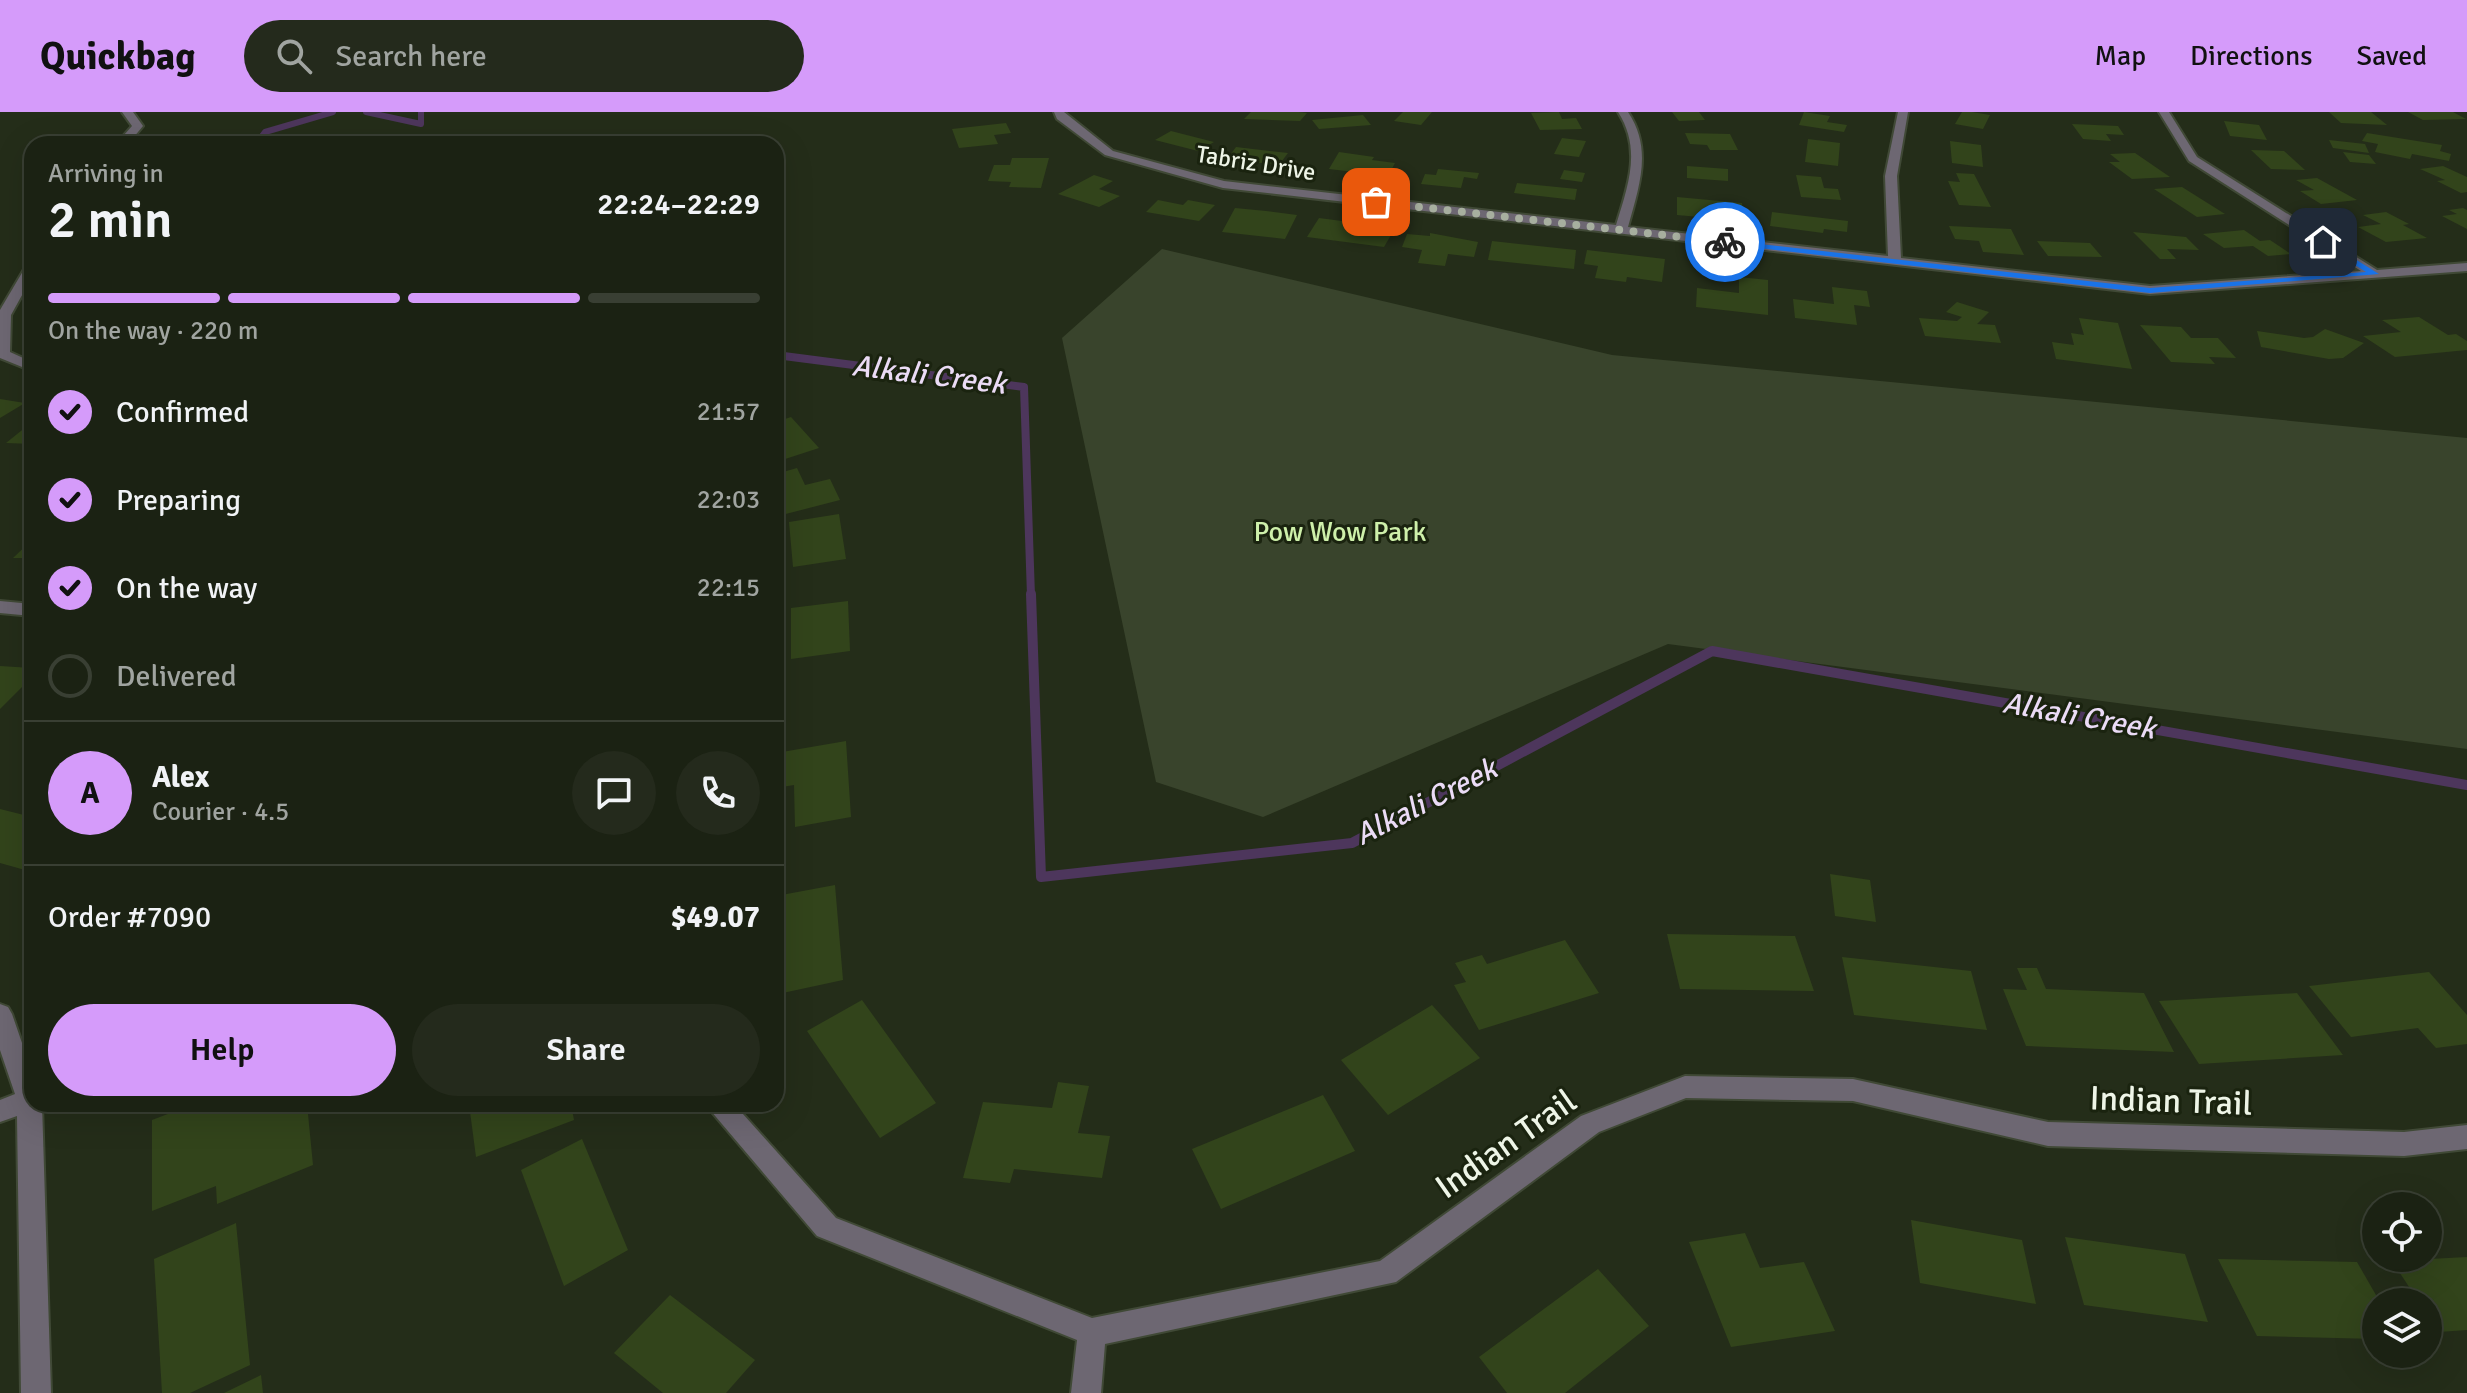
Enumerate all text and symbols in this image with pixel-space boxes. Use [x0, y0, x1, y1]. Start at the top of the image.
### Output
search box [244, 20, 804, 92]
text: Quickbag [40, 33, 196, 80]
icon: search [272, 34, 316, 78]
text: Search here [336, 38, 487, 75]
text: Map [2094, 39, 2146, 73]
text: Directions [2190, 39, 2312, 73]
text: Saved [2356, 39, 2427, 73]
street label: Tabriz Drive [1194, 139, 1318, 187]
text: Arriving in [48, 158, 164, 190]
pin [1342, 168, 1410, 236]
icon: bag [1354, 180, 1398, 224]
text: 22:24–22:29 [597, 186, 760, 223]
text: 2 min [48, 188, 173, 252]
courier [1685, 202, 1765, 282]
pin [2289, 208, 2357, 276]
icon: bike [1703, 220, 1747, 264]
icon: home [2301, 220, 2345, 264]
text: On the way · 220 m [48, 315, 258, 347]
water label: Alkali Creek [850, 347, 1011, 403]
icon: check [48, 390, 92, 434]
text: Confirmed [116, 394, 249, 431]
text: 21:57 [697, 396, 760, 428]
icon: check [48, 478, 92, 522]
text: Preparing [116, 482, 241, 519]
text: 22:03 [697, 484, 760, 516]
park label: Pow Wow Park [1254, 515, 1426, 549]
icon: check [48, 566, 92, 610]
text: On the way [116, 570, 257, 607]
text: 22:15 [697, 572, 760, 604]
text: Delivered [116, 658, 237, 695]
water label: Alkali Creek [2000, 684, 2161, 748]
water label: Alkali Creek [1349, 749, 1506, 853]
button: chat [572, 751, 656, 835]
button: phone [676, 751, 760, 835]
text: Alex [152, 759, 209, 796]
text: A [80, 775, 100, 812]
text: Courier · 4.5 [152, 796, 289, 828]
text: Order #7090 [48, 899, 211, 936]
text: $49.07 [670, 899, 760, 936]
button: Help [48, 1004, 396, 1096]
button: Share [412, 1004, 760, 1096]
street label: Indian Trail [2089, 1077, 2253, 1125]
street label: Indian Trail [1427, 1080, 1585, 1208]
map controls [2362, 1192, 2442, 1368]
button: locate [2362, 1192, 2442, 1272]
button: layers [2362, 1288, 2442, 1368]

